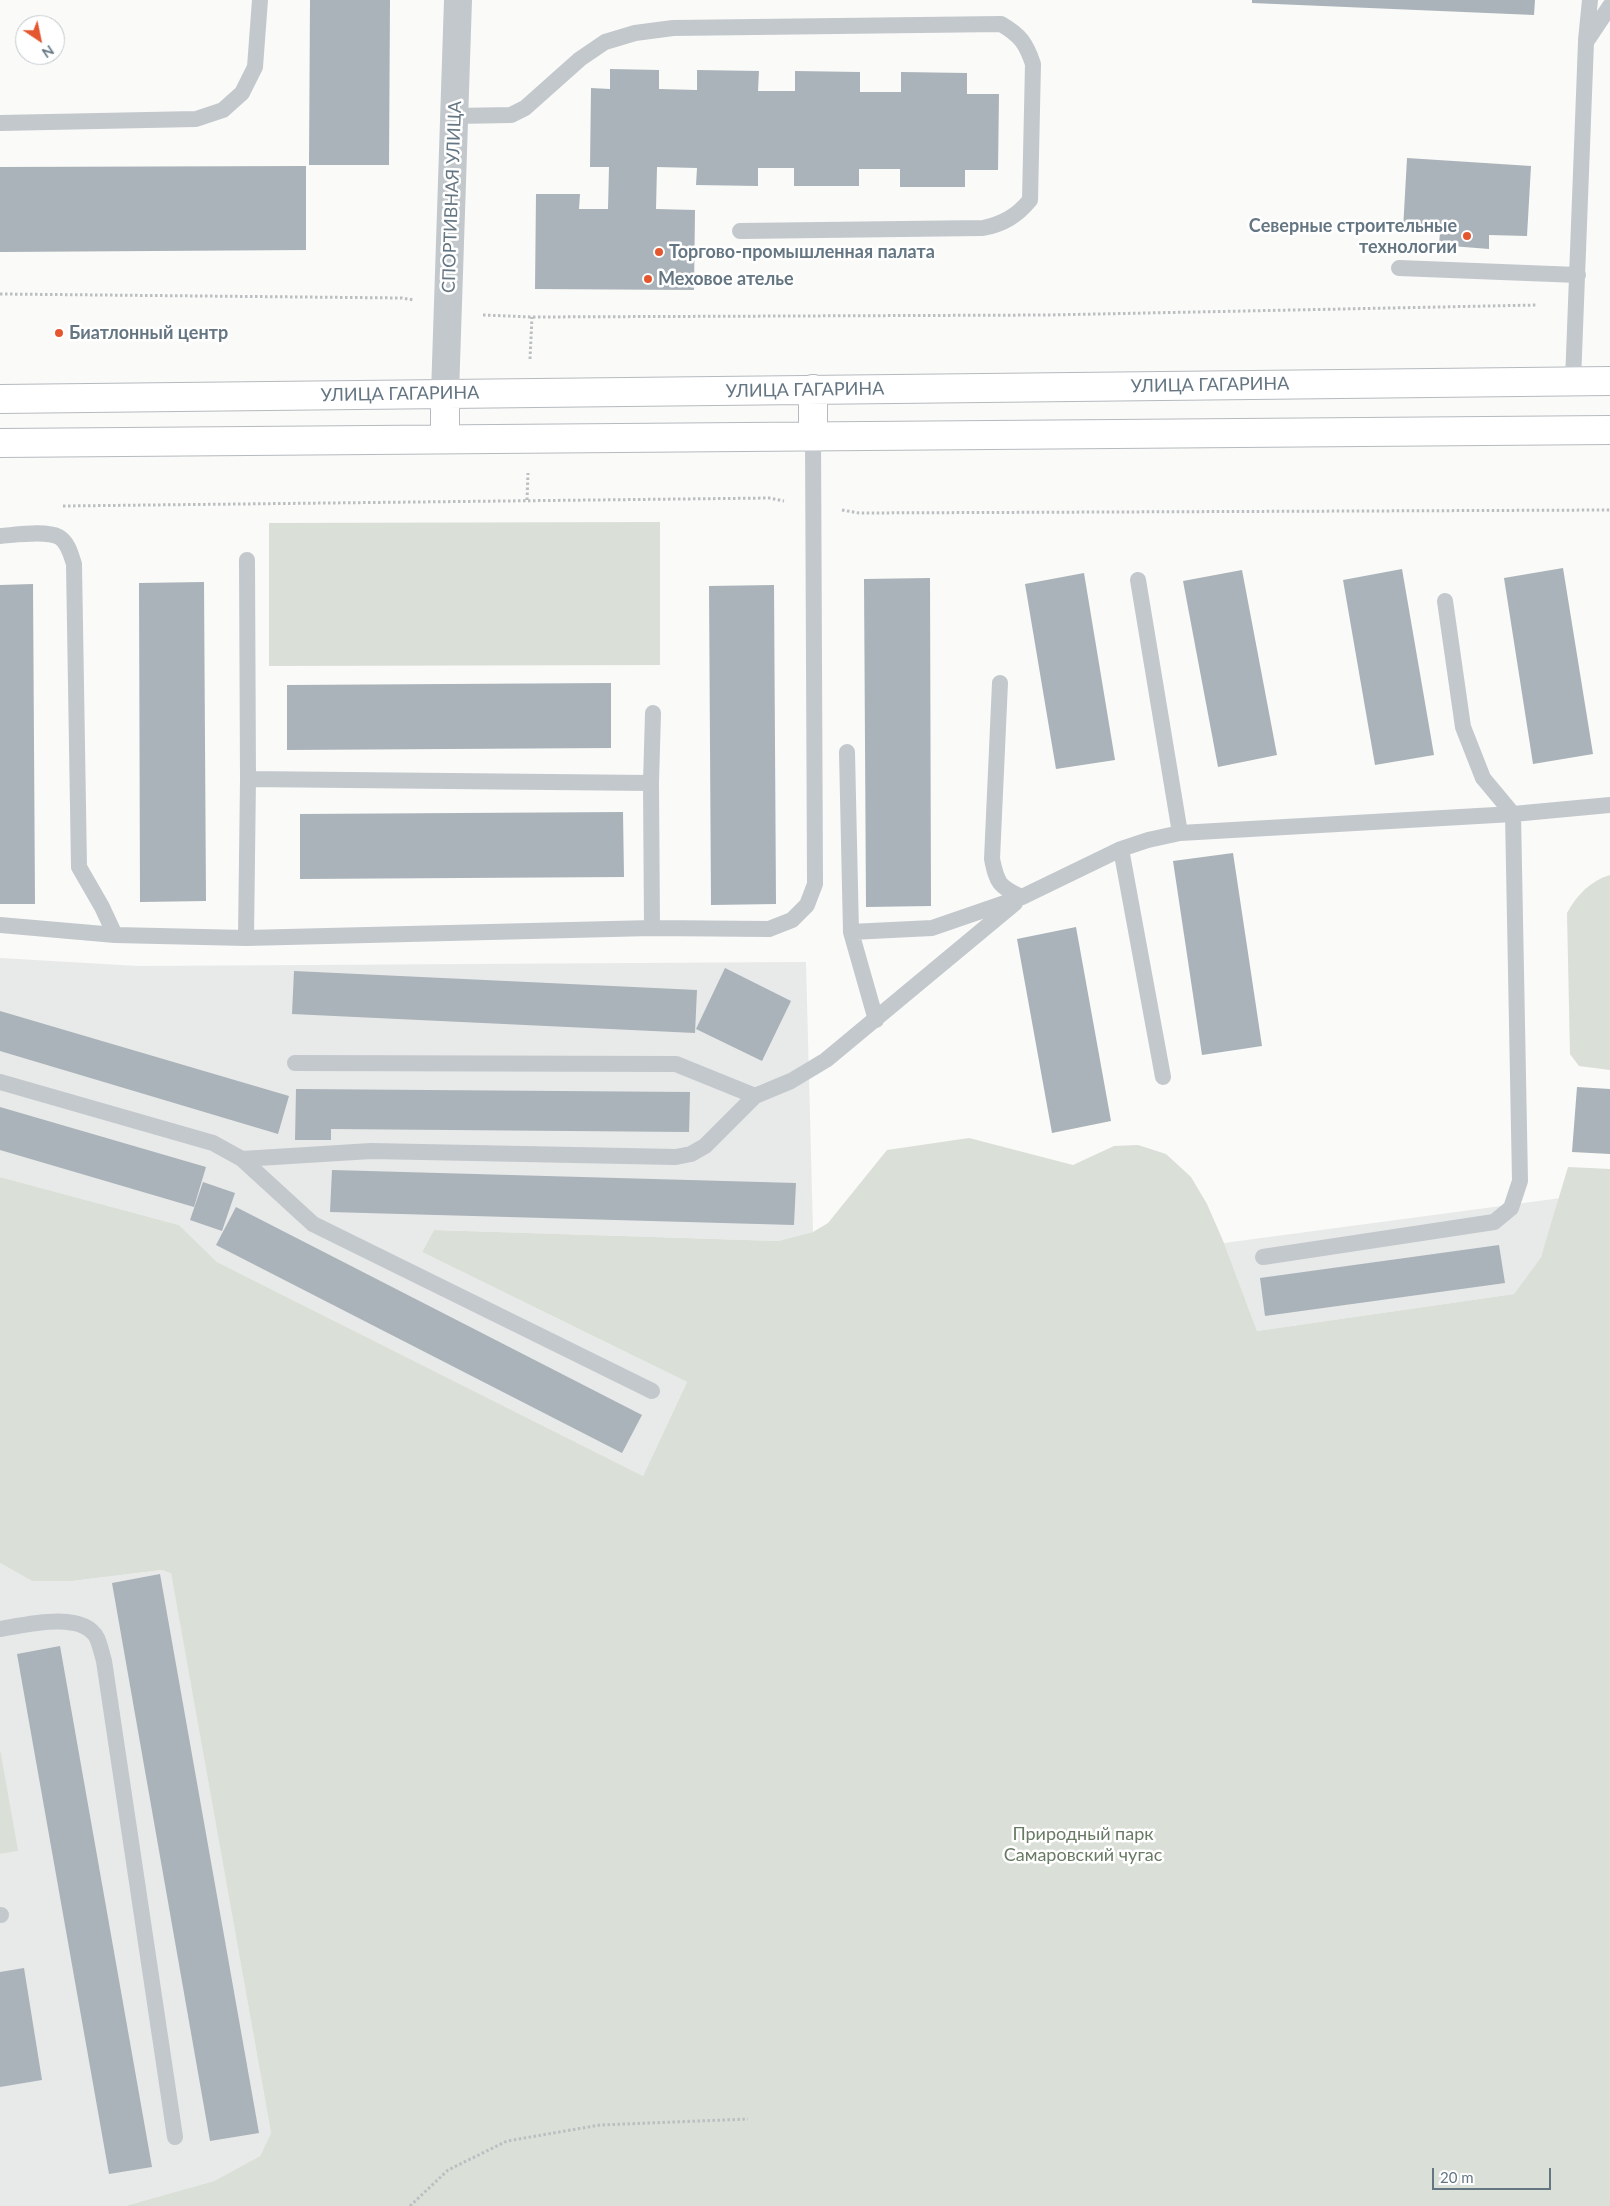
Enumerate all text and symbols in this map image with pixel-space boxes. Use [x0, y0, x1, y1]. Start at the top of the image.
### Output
north arrow [15, 15, 65, 65]
text: N [39, 42, 57, 62]
street label: СПОРТИВНАЯ УЛИЦА [438, 101, 466, 293]
place label: Cеверные строительные технологии [1249, 215, 1457, 258]
marker: Cеверные строительные технологии [1461, 230, 1473, 242]
place label: Торгово-промышленная палата [669, 241, 935, 263]
marker: Торгово-промышленная палата [653, 246, 665, 258]
place label: Меховое ателье [658, 268, 794, 290]
marker: Меховое ателье [642, 273, 654, 285]
place label: Биатлонный центр [69, 322, 228, 344]
marker: Биатлонный центр [53, 327, 65, 339]
street label: УЛИЦА ГАГАРИНА [1130, 373, 1290, 397]
street label: УЛИЦА ГАГАРИНА [725, 378, 885, 402]
street label: УЛИЦА ГАГАРИНА [320, 382, 480, 406]
park label: Природный парк Самаровский чугас [1004, 1823, 1162, 1866]
scale bar [1435, 2158, 1554, 2190]
text: 20 m [1440, 2168, 1474, 2186]

